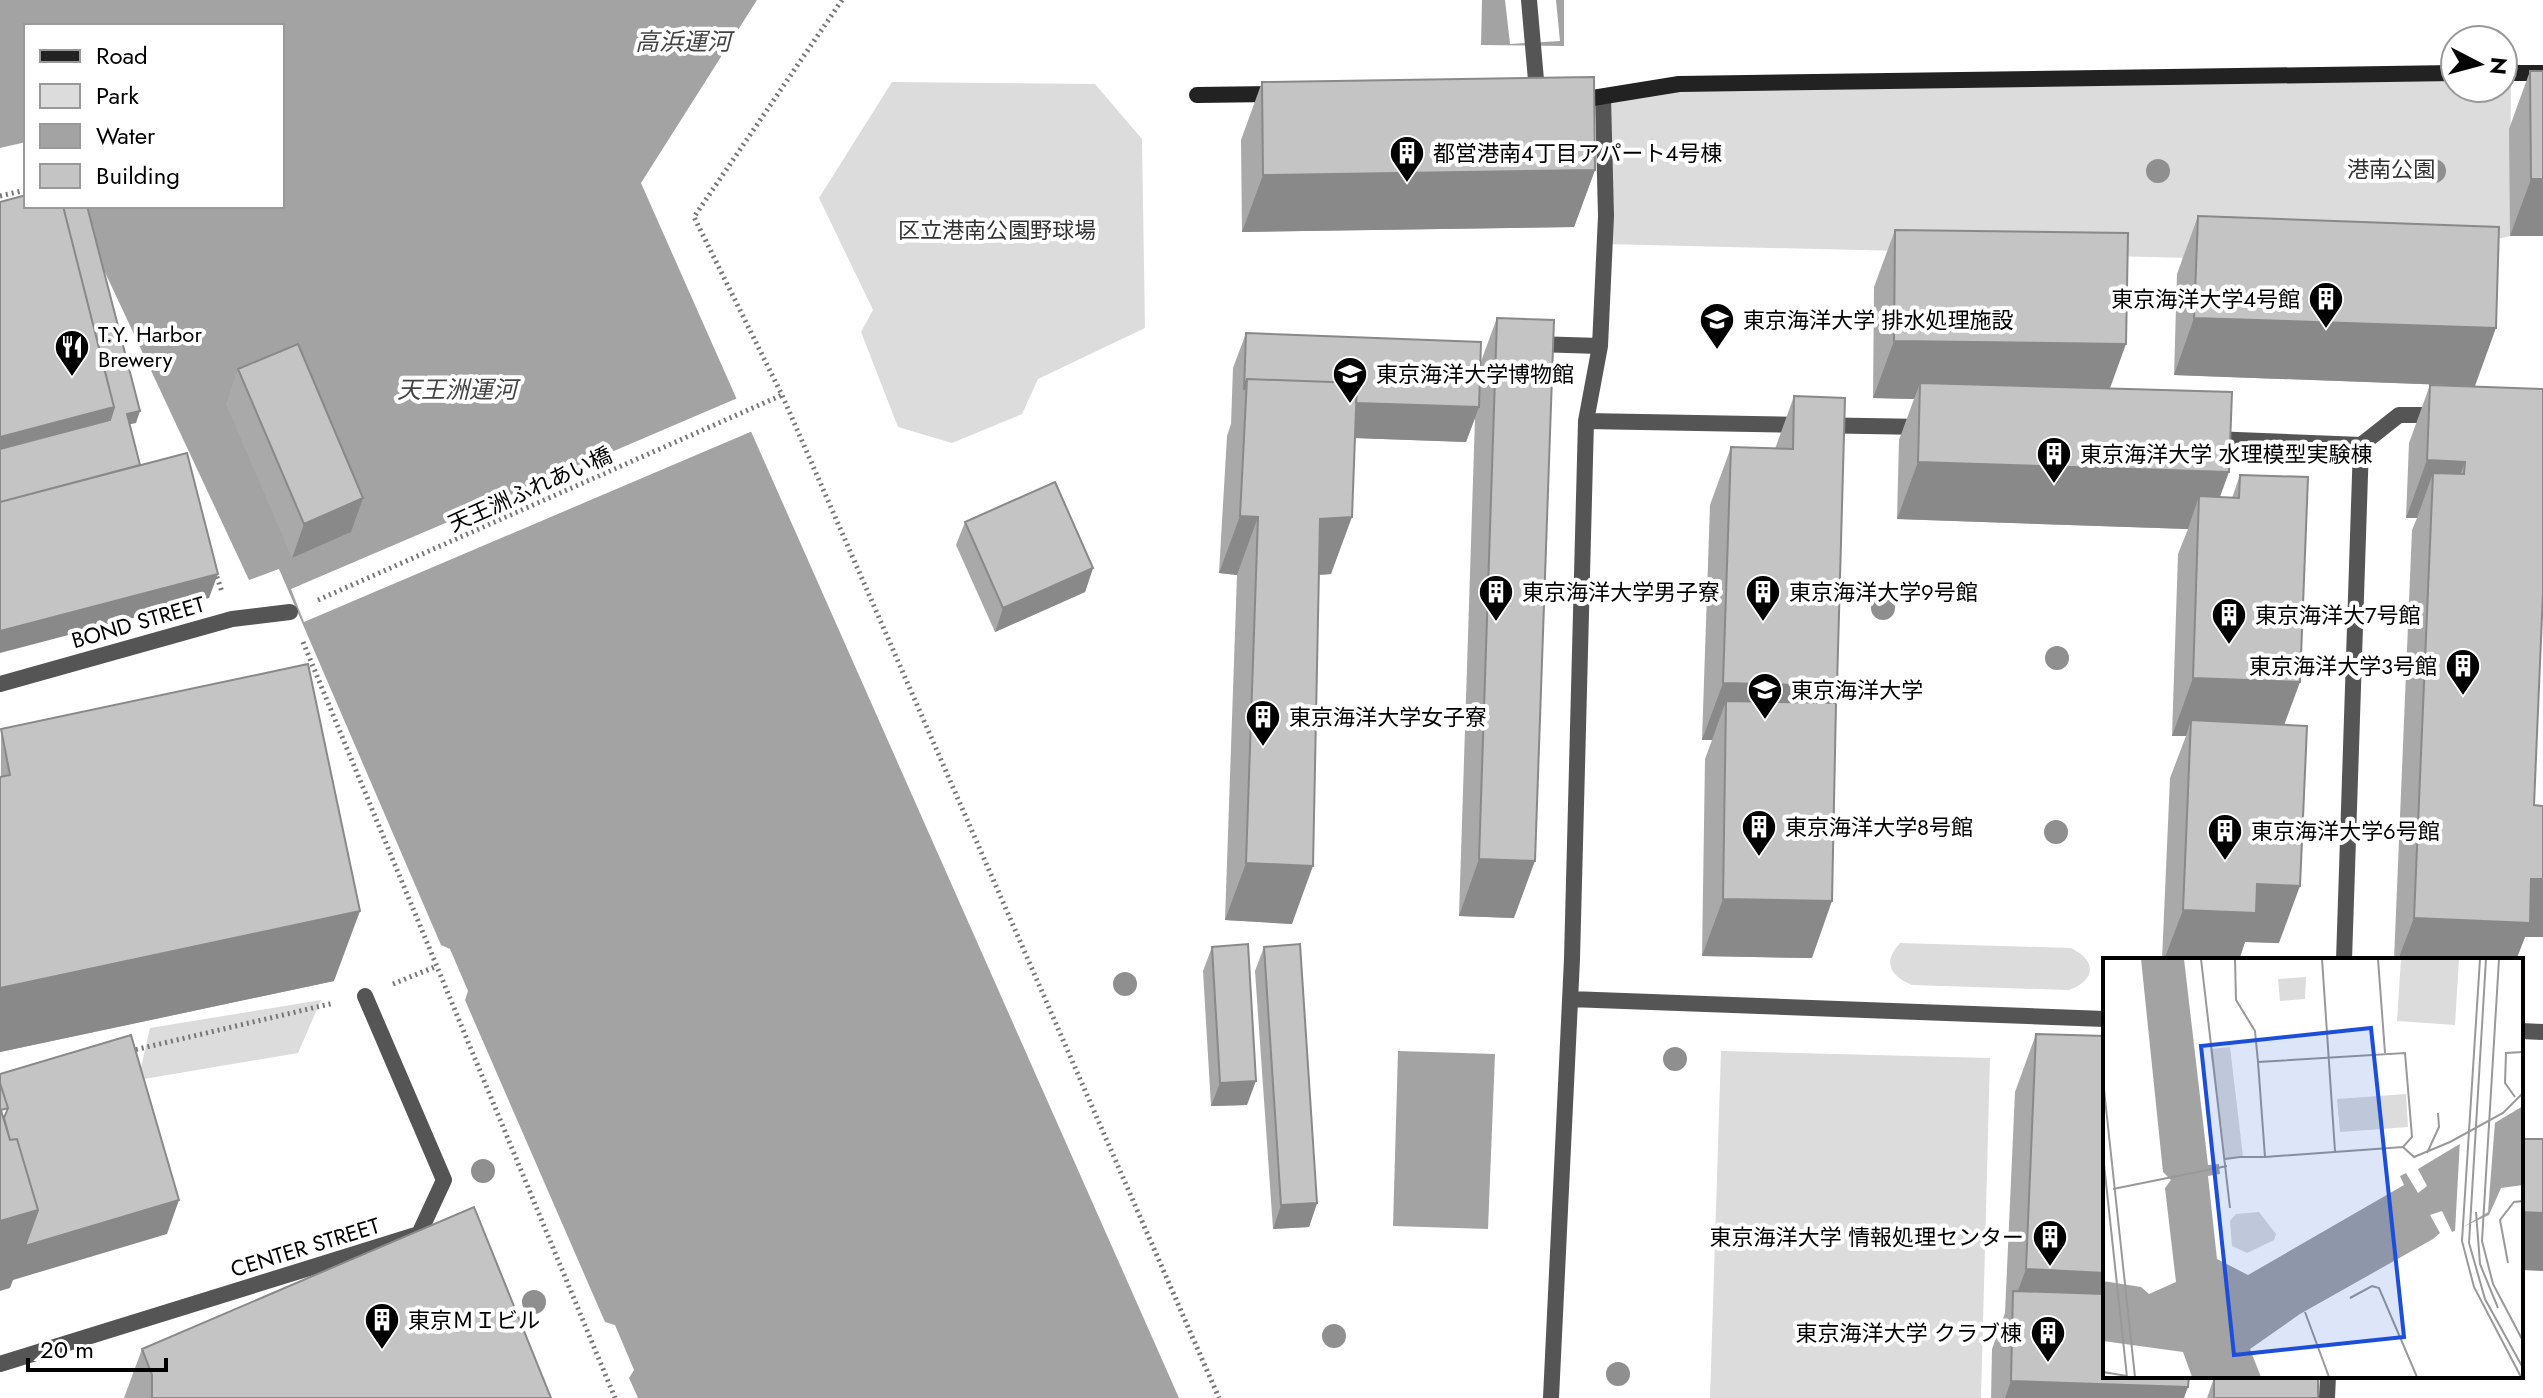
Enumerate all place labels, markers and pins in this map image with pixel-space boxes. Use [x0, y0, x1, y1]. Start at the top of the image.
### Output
building icon: 都営港南4丁目アパート4号棟 [1388, 134, 1426, 184]
place label: 都営港南4丁目アパート4号棟 [1433, 137, 1722, 169]
building icon: 東京海洋大学4号館 [2307, 280, 2345, 330]
place label: 東京海洋大学4号館 [2111, 283, 2300, 315]
school or university icon: 東京海洋大学 排水処理施設 [1698, 301, 1736, 351]
place label: 東京海洋大学 排水処理施設 [1743, 304, 2014, 336]
place label: T.Y. Harbor Brewery [98, 318, 202, 375]
restaurant icon: T.Y. Harbor Brewery [53, 328, 91, 378]
school or university icon: 東京海洋大学博物館 [1331, 355, 1369, 405]
place label: 東京海洋大学博物館 [1376, 358, 1574, 390]
building icon: 東京海洋大学 水理模型実験棟 [2035, 435, 2073, 485]
place label: 東京海洋大学 水理模型実験棟 [2080, 438, 2373, 470]
building icon: 東京海洋大学男子寮 [1477, 573, 1515, 623]
building icon: 東京海洋大学9号館 [1744, 573, 1782, 623]
place label: 東京海洋大学男子寮 [1522, 576, 1720, 608]
place label: 東京海洋大学9号館 [1789, 576, 1978, 608]
building icon: 東京海洋大7号館 [2210, 596, 2248, 646]
place label: 東京海洋大7号館 [2255, 599, 2421, 631]
building icon: 東京海洋大学3号館 [2444, 647, 2482, 697]
place label: 東京海洋大学3号館 [2249, 650, 2437, 682]
school or university icon: 東京海洋大学 [1746, 671, 1784, 721]
place label: 東京海洋大学 [1791, 674, 1923, 706]
building icon: 東京海洋大学女子寮 [1244, 698, 1282, 748]
place label: 東京海洋大学女子寮 [1289, 701, 1487, 733]
building icon: 東京海洋大学8号館 [1740, 808, 1778, 858]
place label: 東京海洋大学8号館 [1785, 811, 1973, 843]
building icon: 東京海洋大学6号館 [2206, 812, 2244, 862]
place label: 東京海洋大学6号館 [2251, 815, 2440, 847]
building icon: 東京海洋大学 情報処理センター [2031, 1218, 2069, 1268]
place label: 東京海洋大学 情報処理センター [1709, 1221, 2024, 1253]
building icon: 東京ＭＩビル [363, 1301, 401, 1351]
place label: 東京ＭＩビル [408, 1304, 540, 1336]
building icon: 東京海洋大学 クラブ棟 [2029, 1314, 2067, 1364]
place label: 東京海洋大学 クラブ棟 [1795, 1317, 2022, 1349]

